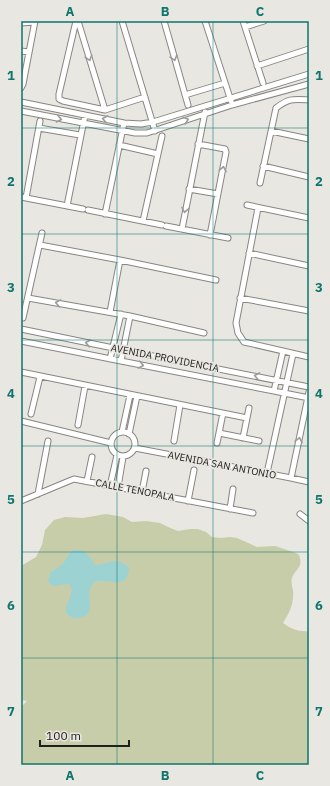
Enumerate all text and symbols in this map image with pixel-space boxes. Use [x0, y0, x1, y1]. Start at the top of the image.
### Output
text: A [66, 3, 75, 20]
text: B [161, 3, 170, 20]
text: C [256, 3, 265, 20]
one-way arrow [169, 54, 178, 61]
one-way arrow [84, 55, 93, 62]
text: 1 [7, 67, 15, 84]
text: 1 [315, 67, 323, 84]
one-way arrow [56, 114, 62, 122]
one-way arrow [102, 115, 108, 124]
one-way arrow [182, 117, 189, 125]
one-way arrow [218, 166, 227, 172]
text: 2 [7, 173, 15, 190]
text: 2 [315, 173, 323, 190]
one-way arrow [182, 207, 190, 213]
text: 3 [7, 279, 15, 296]
text: 3 [315, 279, 323, 296]
one-way arrow [55, 300, 61, 308]
one-way arrow [85, 339, 91, 348]
street label: AVENIDA PROVIDENCIA [110, 341, 221, 375]
one-way arrow [138, 361, 145, 369]
one-way arrow [254, 373, 260, 381]
text: 4 [7, 385, 15, 402]
text: 4 [315, 385, 323, 402]
one-way arrow [294, 437, 302, 443]
street label: AVENIDA SAN ANTONIO [167, 448, 277, 482]
street label: CALLE TENOPALA [94, 476, 176, 504]
text: 5 [7, 491, 15, 508]
text: 5 [315, 491, 323, 508]
text: 6 [7, 597, 15, 614]
text: 6 [315, 597, 323, 614]
text: 7 [7, 703, 15, 720]
text: 7 [315, 703, 323, 720]
scale bar [40, 722, 129, 748]
text: 100 m [46, 728, 81, 743]
text: A [66, 767, 75, 784]
text: B [161, 767, 170, 784]
text: C [256, 767, 265, 784]

